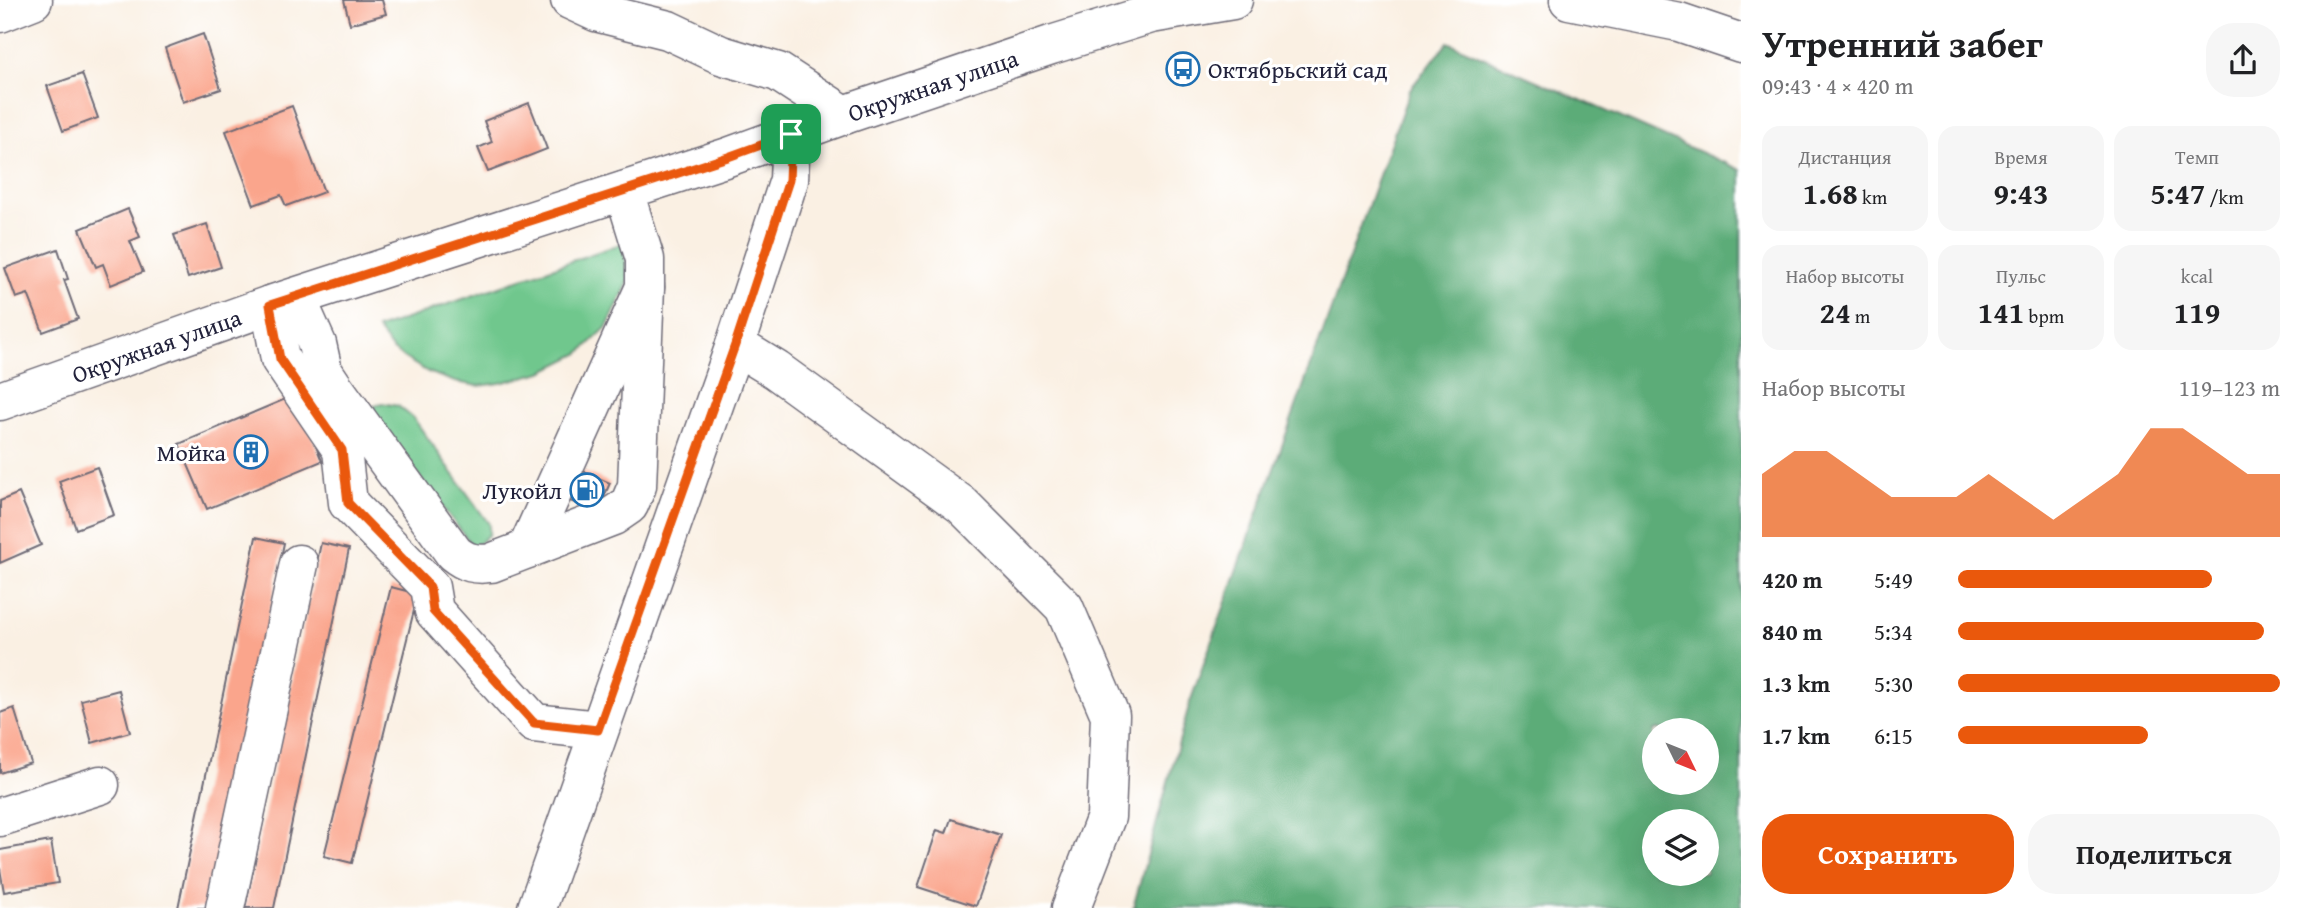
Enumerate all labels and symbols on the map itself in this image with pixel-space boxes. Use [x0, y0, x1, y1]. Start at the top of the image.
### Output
street label: Окружная улица [843, 40, 1023, 130]
bus stop icon: Октябрьский сад [1164, 50, 1202, 88]
place label: Октябрьский сад [1208, 52, 1388, 87]
pin [761, 104, 821, 164]
street label: Окружная улица [67, 299, 246, 392]
building icon: Мойка [232, 433, 270, 471]
place label: Мойка [157, 435, 227, 470]
fuel station icon: Лукойл [568, 471, 606, 509]
place label: Лукойл [482, 473, 562, 508]
north arrow [1642, 718, 1718, 794]

